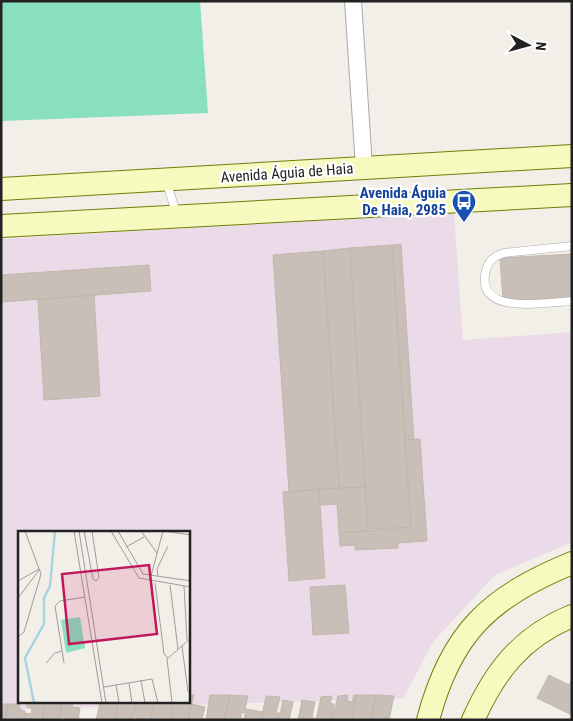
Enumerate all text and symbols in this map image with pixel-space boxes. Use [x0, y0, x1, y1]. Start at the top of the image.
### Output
north arrow [503, 20, 553, 70]
text: N [533, 41, 549, 51]
street label: Avenida Águia de Haia [220, 159, 354, 187]
place label: Avenida Águia De Haia, 2985 [360, 184, 446, 219]
bus stop icon: Avenida Águia De Haia, 2985 [451, 189, 477, 223]
inset map [18, 531, 190, 704]

